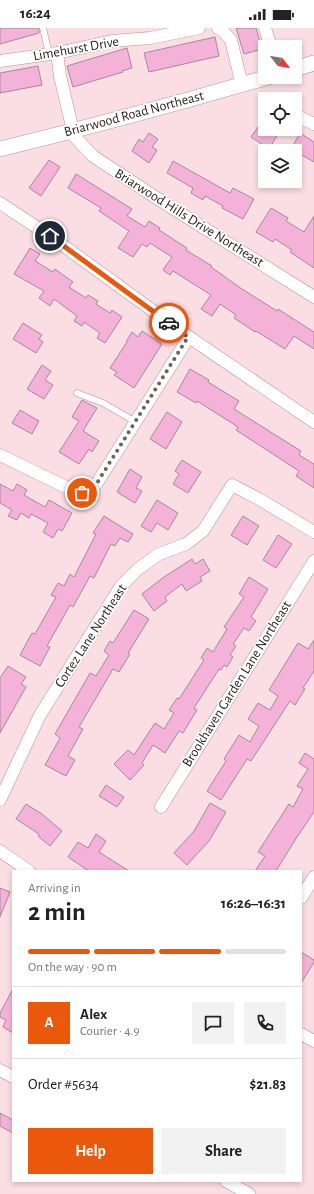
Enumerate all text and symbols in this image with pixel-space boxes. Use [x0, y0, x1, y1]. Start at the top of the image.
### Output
text: 16:24 [20, 6, 51, 21]
street label: Limehurst Drive [32, 35, 120, 63]
north arrow [258, 40, 302, 84]
map controls [258, 40, 302, 188]
street label: Briarwood Road Northeast [63, 88, 206, 139]
button: locate [258, 92, 302, 136]
button: layers [258, 144, 302, 188]
street label: Briarwood Hills Drive Northeast [112, 166, 266, 270]
pin [33, 219, 67, 253]
icon: home [39, 225, 61, 247]
courier [149, 303, 189, 343]
icon: car [158, 312, 180, 334]
pin [65, 476, 99, 510]
icon: bag [71, 482, 93, 504]
street label: Cortez Lane Northeast [52, 581, 130, 690]
street label: Brookhaven Garden Lane Northeast [180, 598, 294, 769]
text: Arriving in [28, 882, 81, 895]
text: 16:26–16:31 [221, 896, 286, 911]
text: 2 min [28, 899, 86, 925]
text: On the way · 90 m [28, 961, 117, 974]
button: chat [192, 1002, 234, 1044]
button: phone [244, 1002, 286, 1044]
text: Alex [80, 1007, 107, 1022]
text: A [44, 1015, 54, 1030]
text: Courier · 4.9 [80, 1025, 140, 1038]
text: Order #5634 [28, 1077, 99, 1092]
text: $21.83 [249, 1077, 286, 1092]
button: Help [28, 1128, 153, 1174]
button: Share [161, 1128, 286, 1174]

